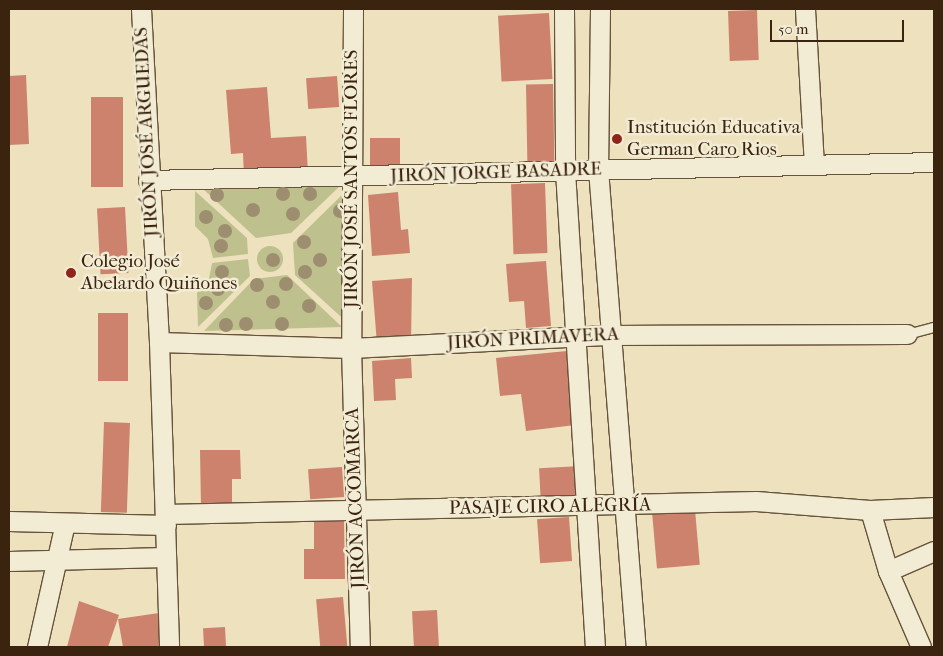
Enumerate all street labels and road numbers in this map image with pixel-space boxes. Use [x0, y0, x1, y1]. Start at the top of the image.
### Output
street label: JIRÓN JOSÉ ARGUEDAS [130, 27, 164, 237]
street label: JIRÓN JOSÉ SANTOS FLORES [341, 50, 363, 308]
street label: JIRÓN JORGE BASADRE [390, 158, 602, 188]
street label: JIRÓN PRIMAVERA [446, 323, 620, 355]
street label: JIRÓN ACCOMARCA [341, 407, 371, 589]
street label: PASAJE CIRO ALEGRÍA [449, 494, 651, 520]

